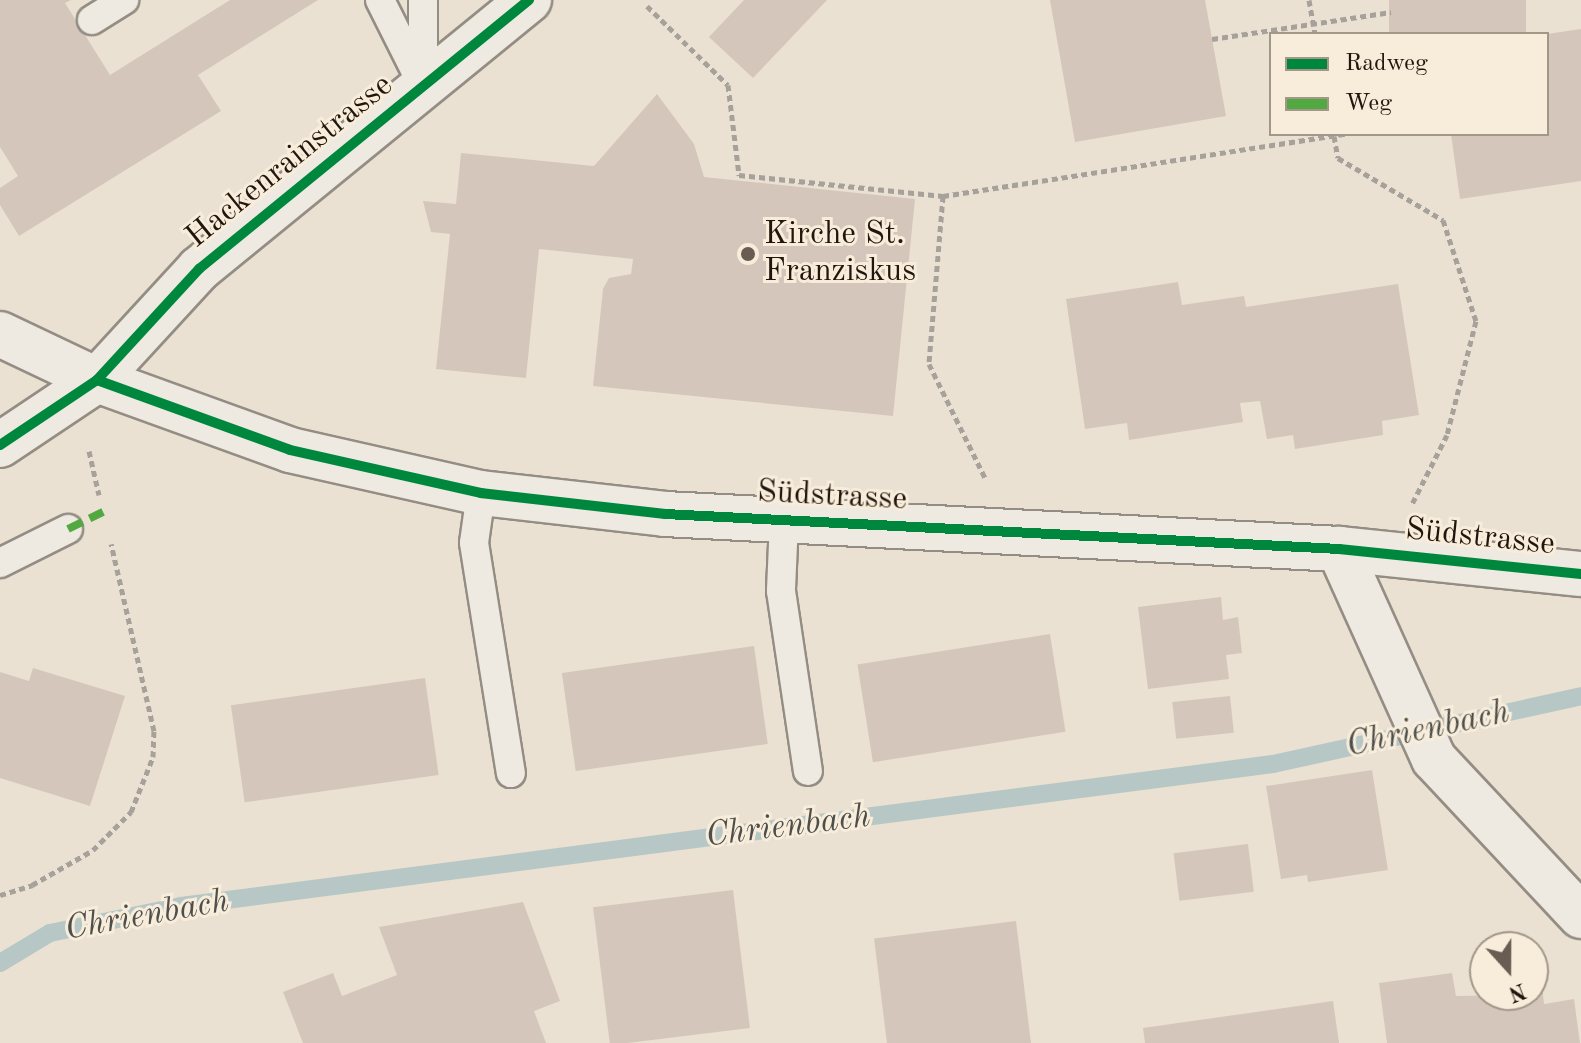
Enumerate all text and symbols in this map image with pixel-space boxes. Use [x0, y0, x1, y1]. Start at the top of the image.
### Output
legend [1269, 32, 1549, 136]
text: Radweg [1345, 52, 1428, 76]
street label: Hackenrainstrasse [179, 67, 401, 257]
text: Weg [1345, 92, 1392, 116]
place label: Kirche St. Franziskus [764, 217, 916, 292]
marker: Kirche St. Franziskus [739, 245, 757, 263]
street label: Südstrasse [756, 474, 908, 520]
street label: Südstrasse [1403, 511, 1557, 565]
water label: Chrienbach [1343, 693, 1513, 767]
water label: Chrienbach [703, 797, 873, 857]
water label: Chrienbach [62, 882, 232, 950]
north arrow [1469, 931, 1549, 1011]
text: N [1505, 978, 1529, 1005]

